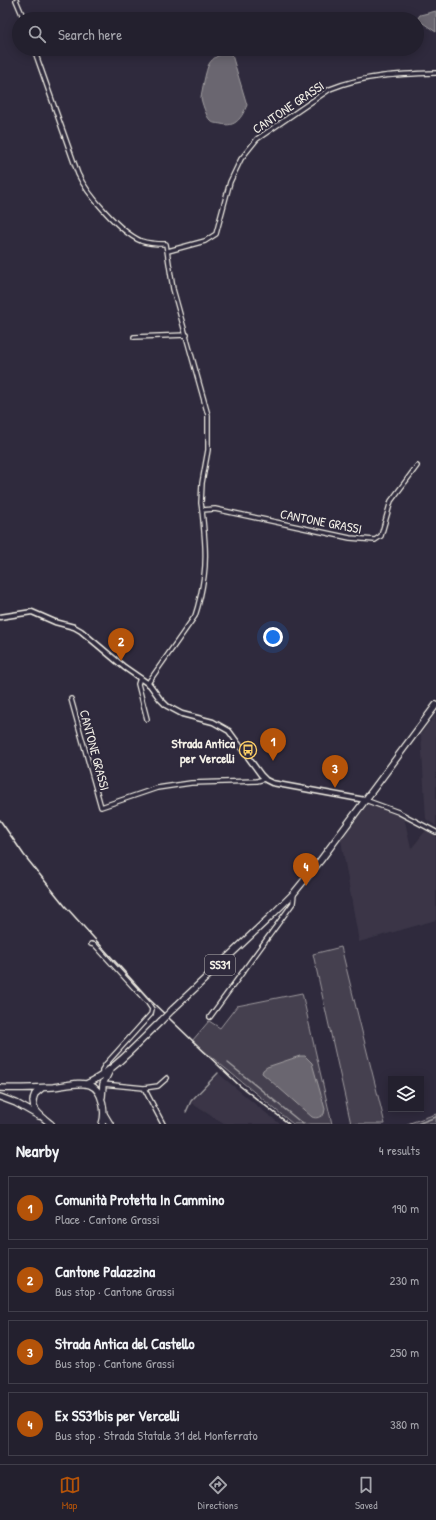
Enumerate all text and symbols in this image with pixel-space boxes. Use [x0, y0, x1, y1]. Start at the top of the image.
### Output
search box [12, 12, 424, 56]
icon: search [26, 23, 48, 45]
text: Search here [58, 24, 122, 45]
street label: CANTONE GRASSI [249, 76, 327, 138]
street label: CANTONE GRASSI [279, 504, 363, 538]
your location [263, 627, 283, 647]
pin: 2 [108, 628, 134, 661]
street label: CANTONE GRASSI [76, 708, 114, 792]
pin: 1 [260, 728, 286, 761]
place label: Strada Antica per Vercelli [172, 734, 236, 768]
bus stop icon: Strada Antica per Vercelli [238, 740, 258, 760]
pin: 3 [322, 755, 348, 788]
pin: 4 [293, 853, 319, 886]
road number: SS31 [205, 955, 235, 975]
map controls [388, 1076, 424, 1112]
button: layers [388, 1076, 424, 1112]
text: Nearby [16, 1139, 59, 1162]
text: 4 results [379, 1141, 420, 1159]
text: Comunità Protetta In Cammino [55, 1189, 224, 1210]
text: 1 [28, 1199, 32, 1217]
text: 190 m [392, 1199, 419, 1217]
text: Place · Cantone Grassi [55, 1210, 160, 1228]
text: Cantone Palazzina [55, 1261, 155, 1282]
text: 2 [27, 1271, 33, 1289]
text: 230 m [389, 1271, 419, 1289]
text: Bus stop · Cantone Grassi [55, 1282, 175, 1300]
text: Strada Antica del Castello [55, 1333, 194, 1354]
text: 3 [27, 1343, 33, 1361]
text: 250 m [390, 1343, 419, 1361]
text: Bus stop · Cantone Grassi [55, 1354, 175, 1372]
text: Ex SS31bis per Vercelli [55, 1405, 180, 1426]
text: 4 [28, 1415, 32, 1433]
text: 380 m [390, 1415, 419, 1433]
text: Bus stop · Strada Statale 31 del Monferrato [55, 1426, 258, 1444]
tab: Map [59, 1474, 81, 1512]
tab: Directions [198, 1474, 238, 1512]
tab: Saved [355, 1474, 377, 1512]

